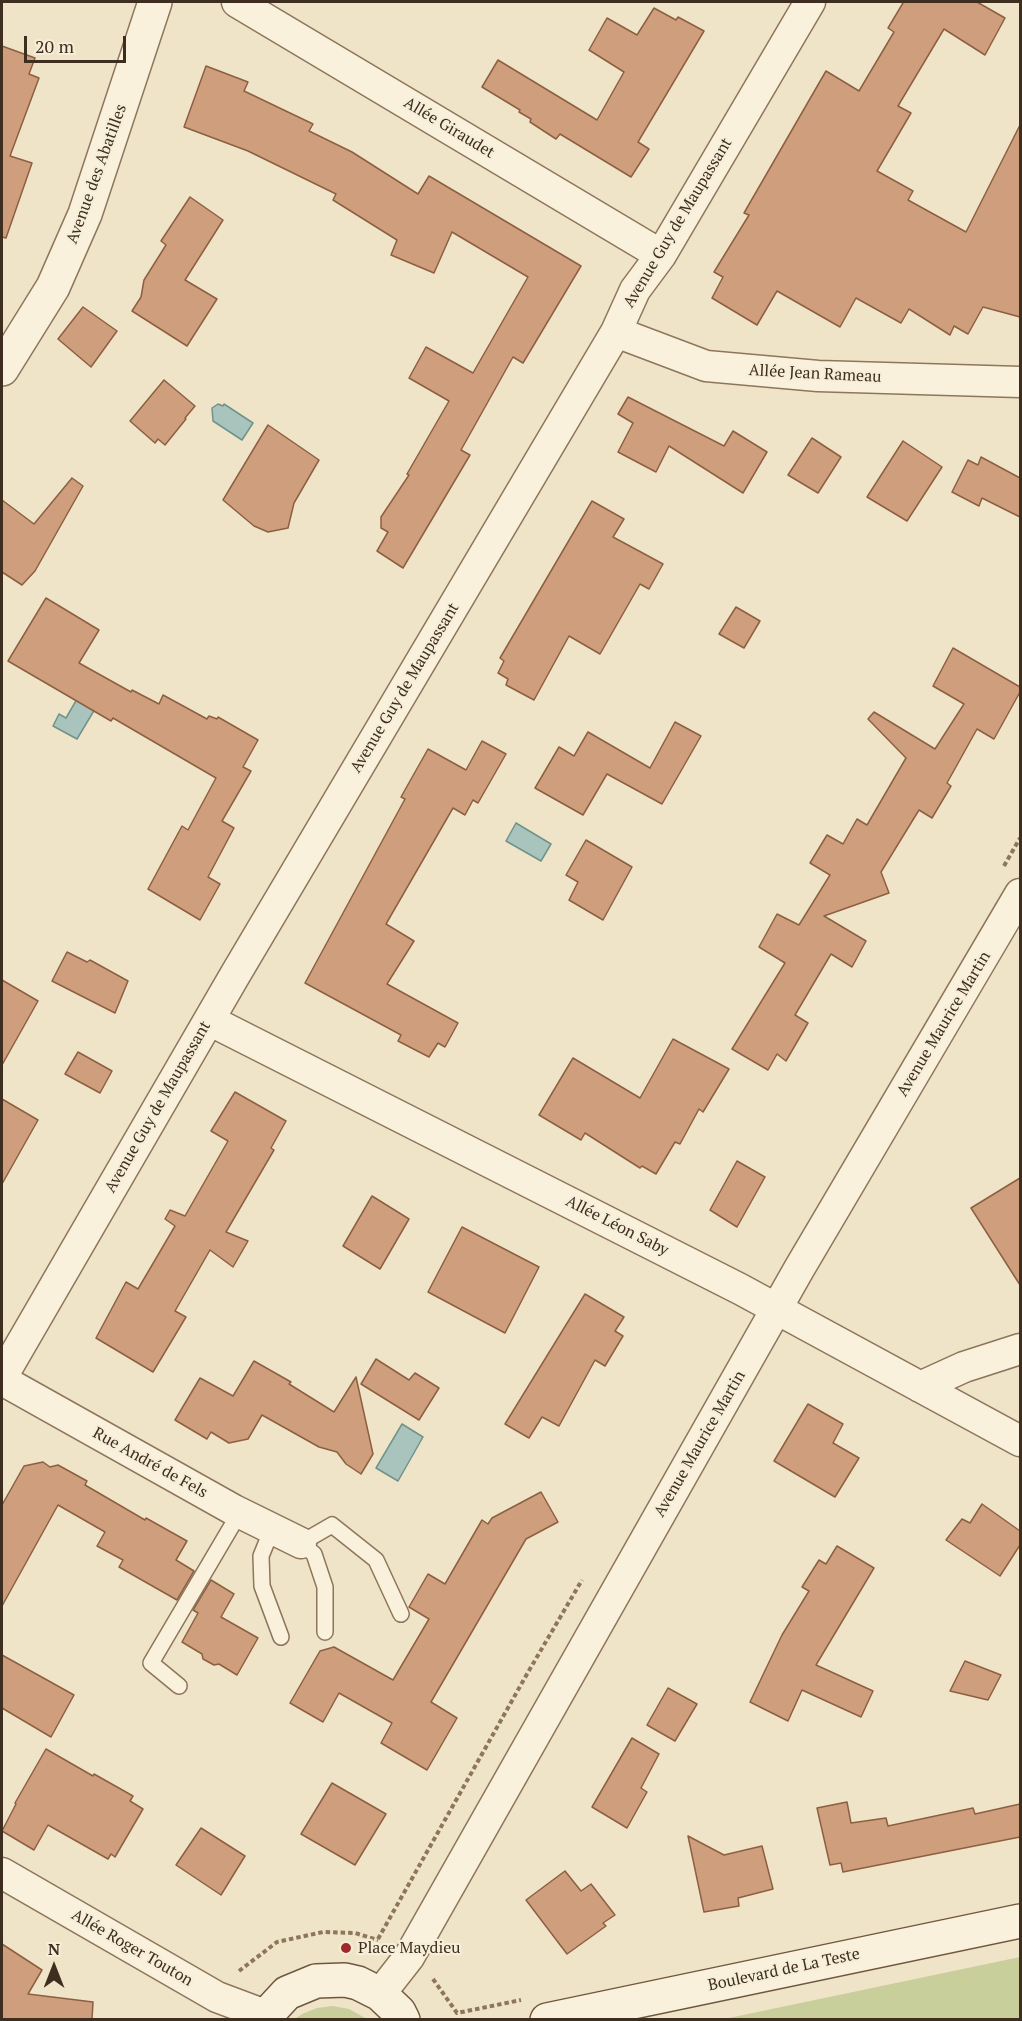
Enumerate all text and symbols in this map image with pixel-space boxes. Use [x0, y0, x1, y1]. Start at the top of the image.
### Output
scale bar [27, 24, 129, 62]
text: 20 m [35, 34, 74, 58]
street label: Allée Giraudet [400, 93, 498, 163]
street label: Avenue des Abatilles [63, 102, 131, 246]
street label: Avenue Guy de Maupassant [620, 135, 736, 311]
street label: Allée Jean Rameau [748, 361, 882, 387]
street label: Avenue Guy de Maupassant [347, 600, 463, 776]
street label: Avenue Maurice Martin [893, 948, 995, 1100]
street label: Avenue Guy de Maupassant [101, 1018, 215, 1196]
street label: Allée Léon Saby [562, 1192, 672, 1260]
street label: Avenue Maurice Martin [650, 1367, 750, 1521]
street label: Rue André de Fels [89, 1424, 211, 1502]
street label: Allée Roger Touton [68, 1905, 196, 1991]
north arrow [24, 1937, 84, 1997]
text: N [48, 1938, 60, 1960]
place label: Place Maydieu [358, 1938, 460, 1958]
marker: Place Maydieu [339, 1941, 353, 1955]
street label: Boulevard de La Teste [706, 1944, 862, 1996]

